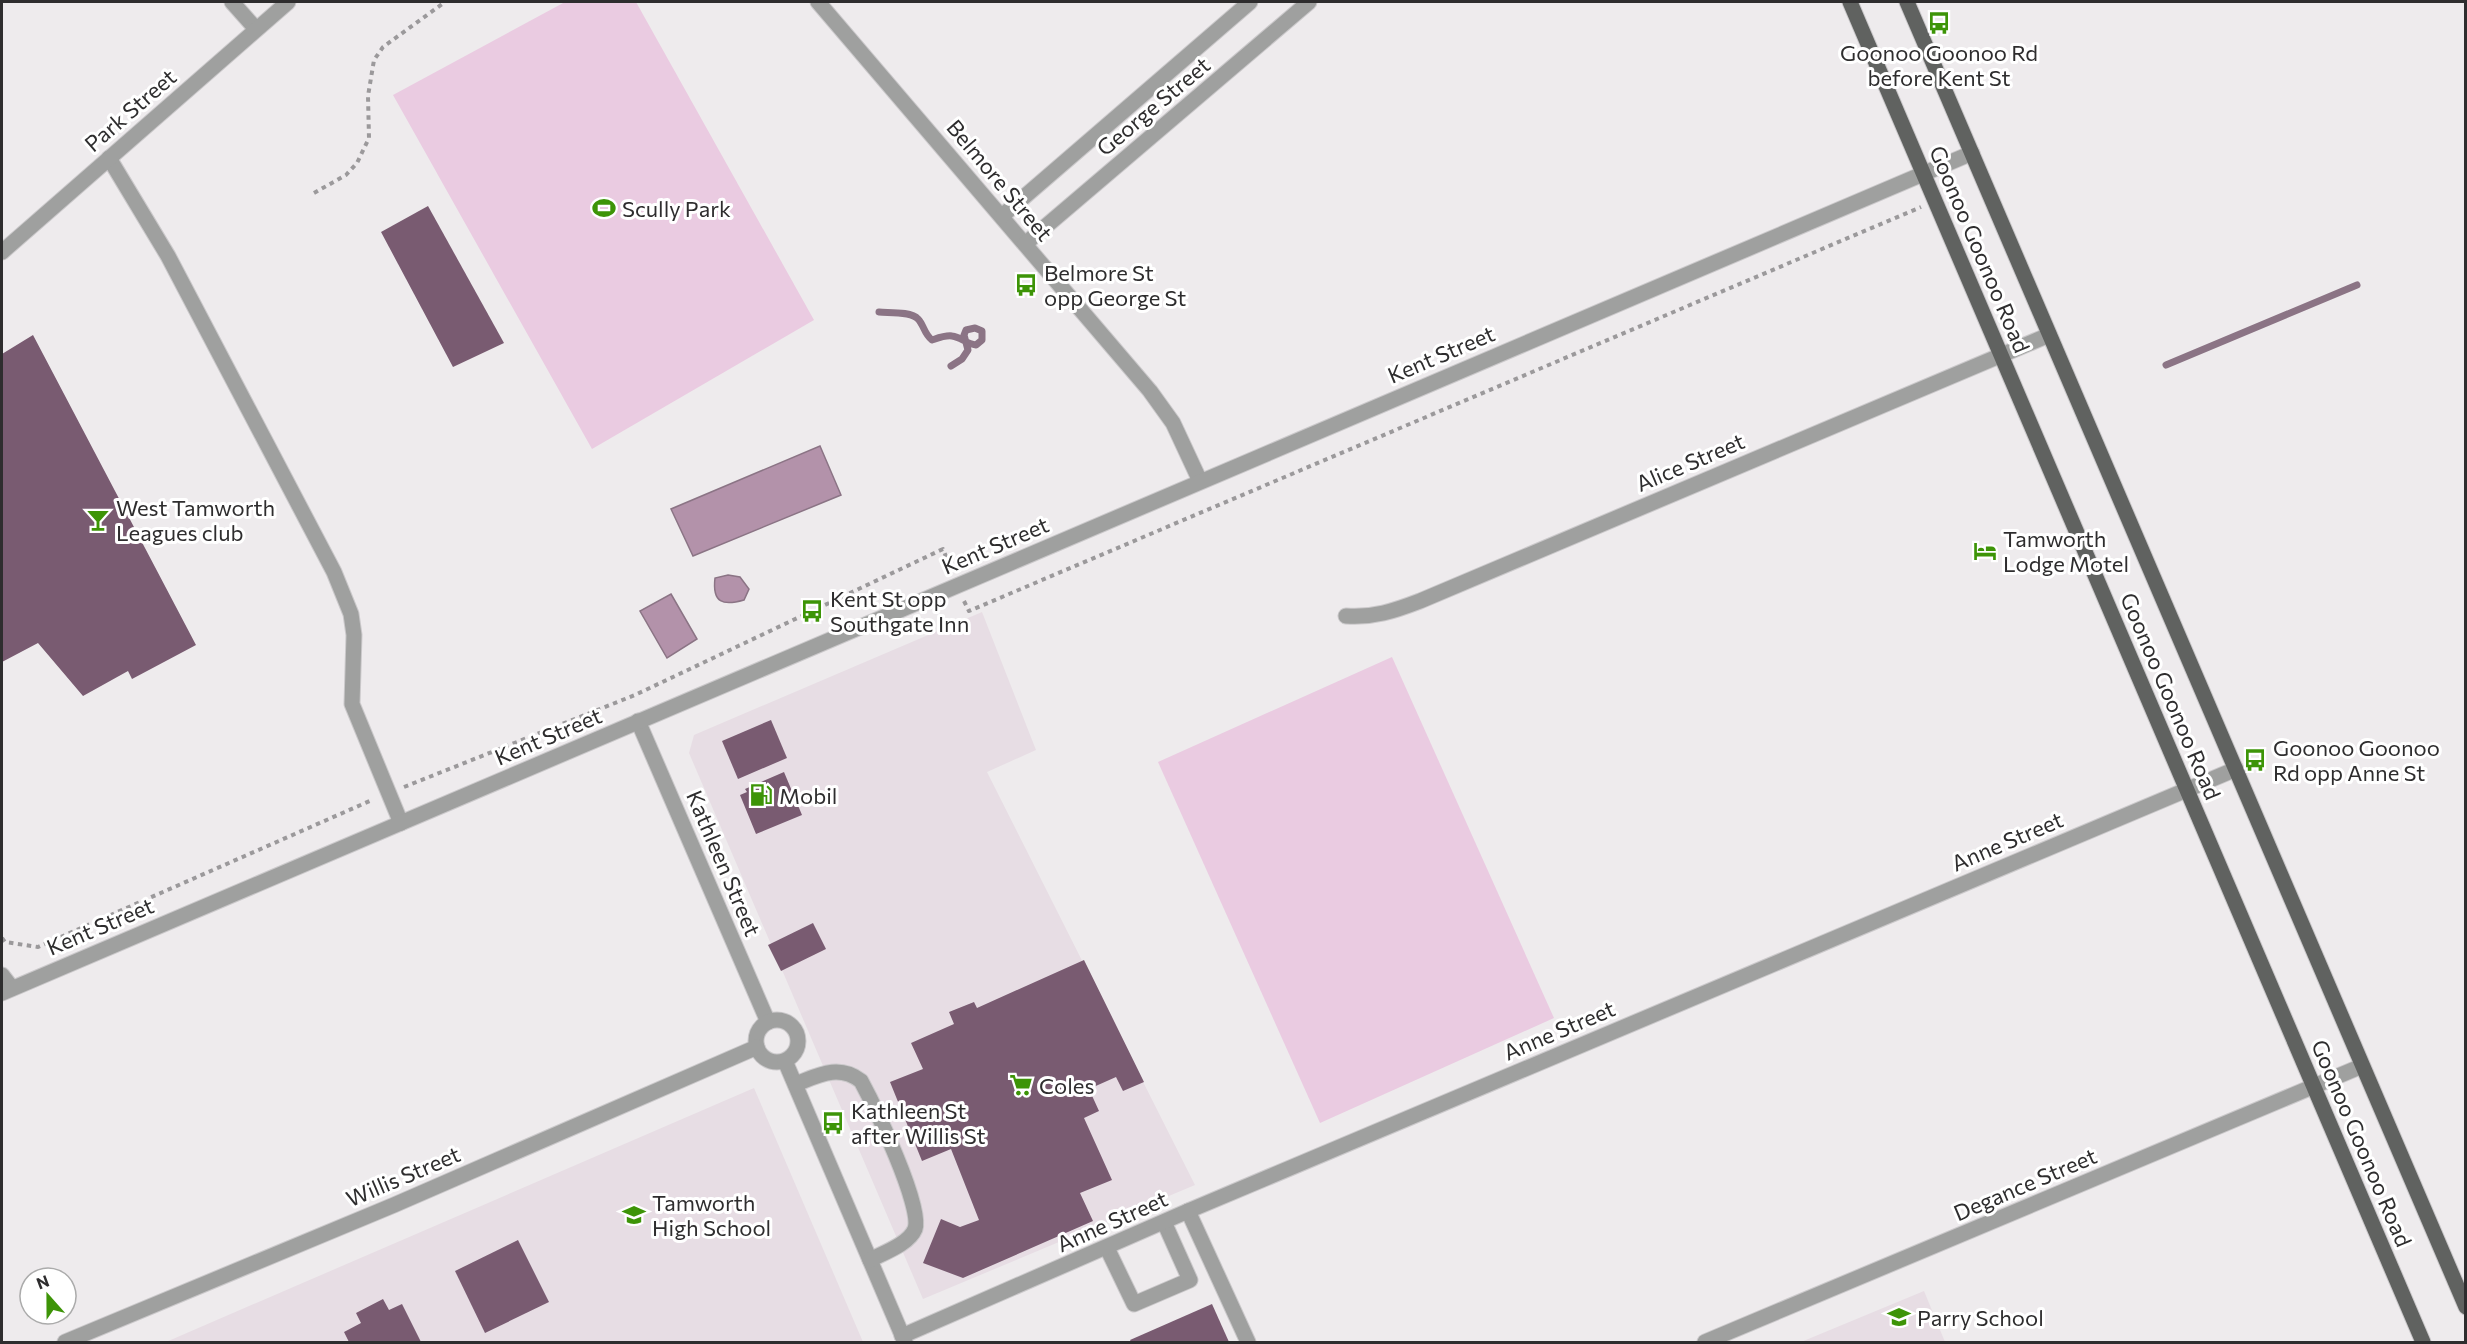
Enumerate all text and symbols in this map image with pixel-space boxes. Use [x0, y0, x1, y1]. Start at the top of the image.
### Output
bus stop icon: Goonoo Goonoo Rd before Kent St [1926, 10, 1952, 36]
place label: Goonoo Goonoo Rd before Kent St [1840, 39, 2038, 91]
street label: George Street [1091, 51, 1215, 161]
street label: Park Street [79, 63, 181, 157]
street label: Belmore Street [941, 114, 1059, 246]
street label: Goonoo Goonoo Road [1924, 141, 2036, 357]
sports icon: Scully Park [591, 195, 617, 221]
place label: Scully Park [622, 195, 731, 222]
place label: Belmore St opp George St [1044, 259, 1186, 311]
bus stop icon: Belmore St opp George St [1013, 272, 1039, 298]
street label: Kent Street [1383, 319, 1499, 389]
street label: Alice Street [1632, 427, 1748, 497]
place label: West Tamworth Leagues club [116, 494, 275, 546]
bar icon: West Tamworth Leagues club [85, 507, 111, 533]
street label: Kent Street [937, 510, 1053, 580]
place label: Tamworth Lodge Motel [2003, 525, 2129, 577]
hotel icon: Tamworth Lodge Motel [1972, 538, 1998, 564]
place label: Kent St opp Southgate Inn [830, 585, 969, 637]
street label: Goonoo Goonoo Road [2115, 588, 2227, 804]
bus stop icon: Kent St opp Southgate Inn [799, 598, 825, 624]
street label: Kent Street [490, 701, 606, 771]
place label: Goonoo Goonoo Rd opp Anne St [2273, 734, 2440, 786]
bus stop icon: Goonoo Goonoo Rd opp Anne St [2242, 747, 2268, 773]
fuel station icon: Mobil [748, 782, 774, 808]
place label: Mobil [779, 782, 837, 809]
street label: Kathleen Street [681, 786, 767, 940]
street label: Anne Street [1947, 805, 2067, 877]
street label: Kent Street [42, 891, 158, 961]
street label: Anne Street [1499, 994, 1619, 1066]
street label: Goonoo Goonoo Road [2306, 1035, 2418, 1251]
supermarket icon: Coles [1008, 1072, 1034, 1098]
place label: Coles [1039, 1072, 1094, 1099]
place label: Kathleen St after Willis St [851, 1097, 986, 1149]
bus stop icon: Kathleen St after Willis St [820, 1110, 846, 1136]
street label: Willis Street [342, 1140, 464, 1212]
street label: Degance Street [1950, 1142, 2100, 1226]
street label: Anne Street [1052, 1185, 1172, 1257]
place label: Tamworth High School [652, 1189, 771, 1241]
school or university icon: Tamworth High School [621, 1202, 647, 1228]
north arrow [18, 1266, 78, 1326]
text: N [33, 1271, 51, 1293]
school or university icon: Parry School [1886, 1304, 1912, 1330]
place label: Parry School [1917, 1304, 2044, 1331]

